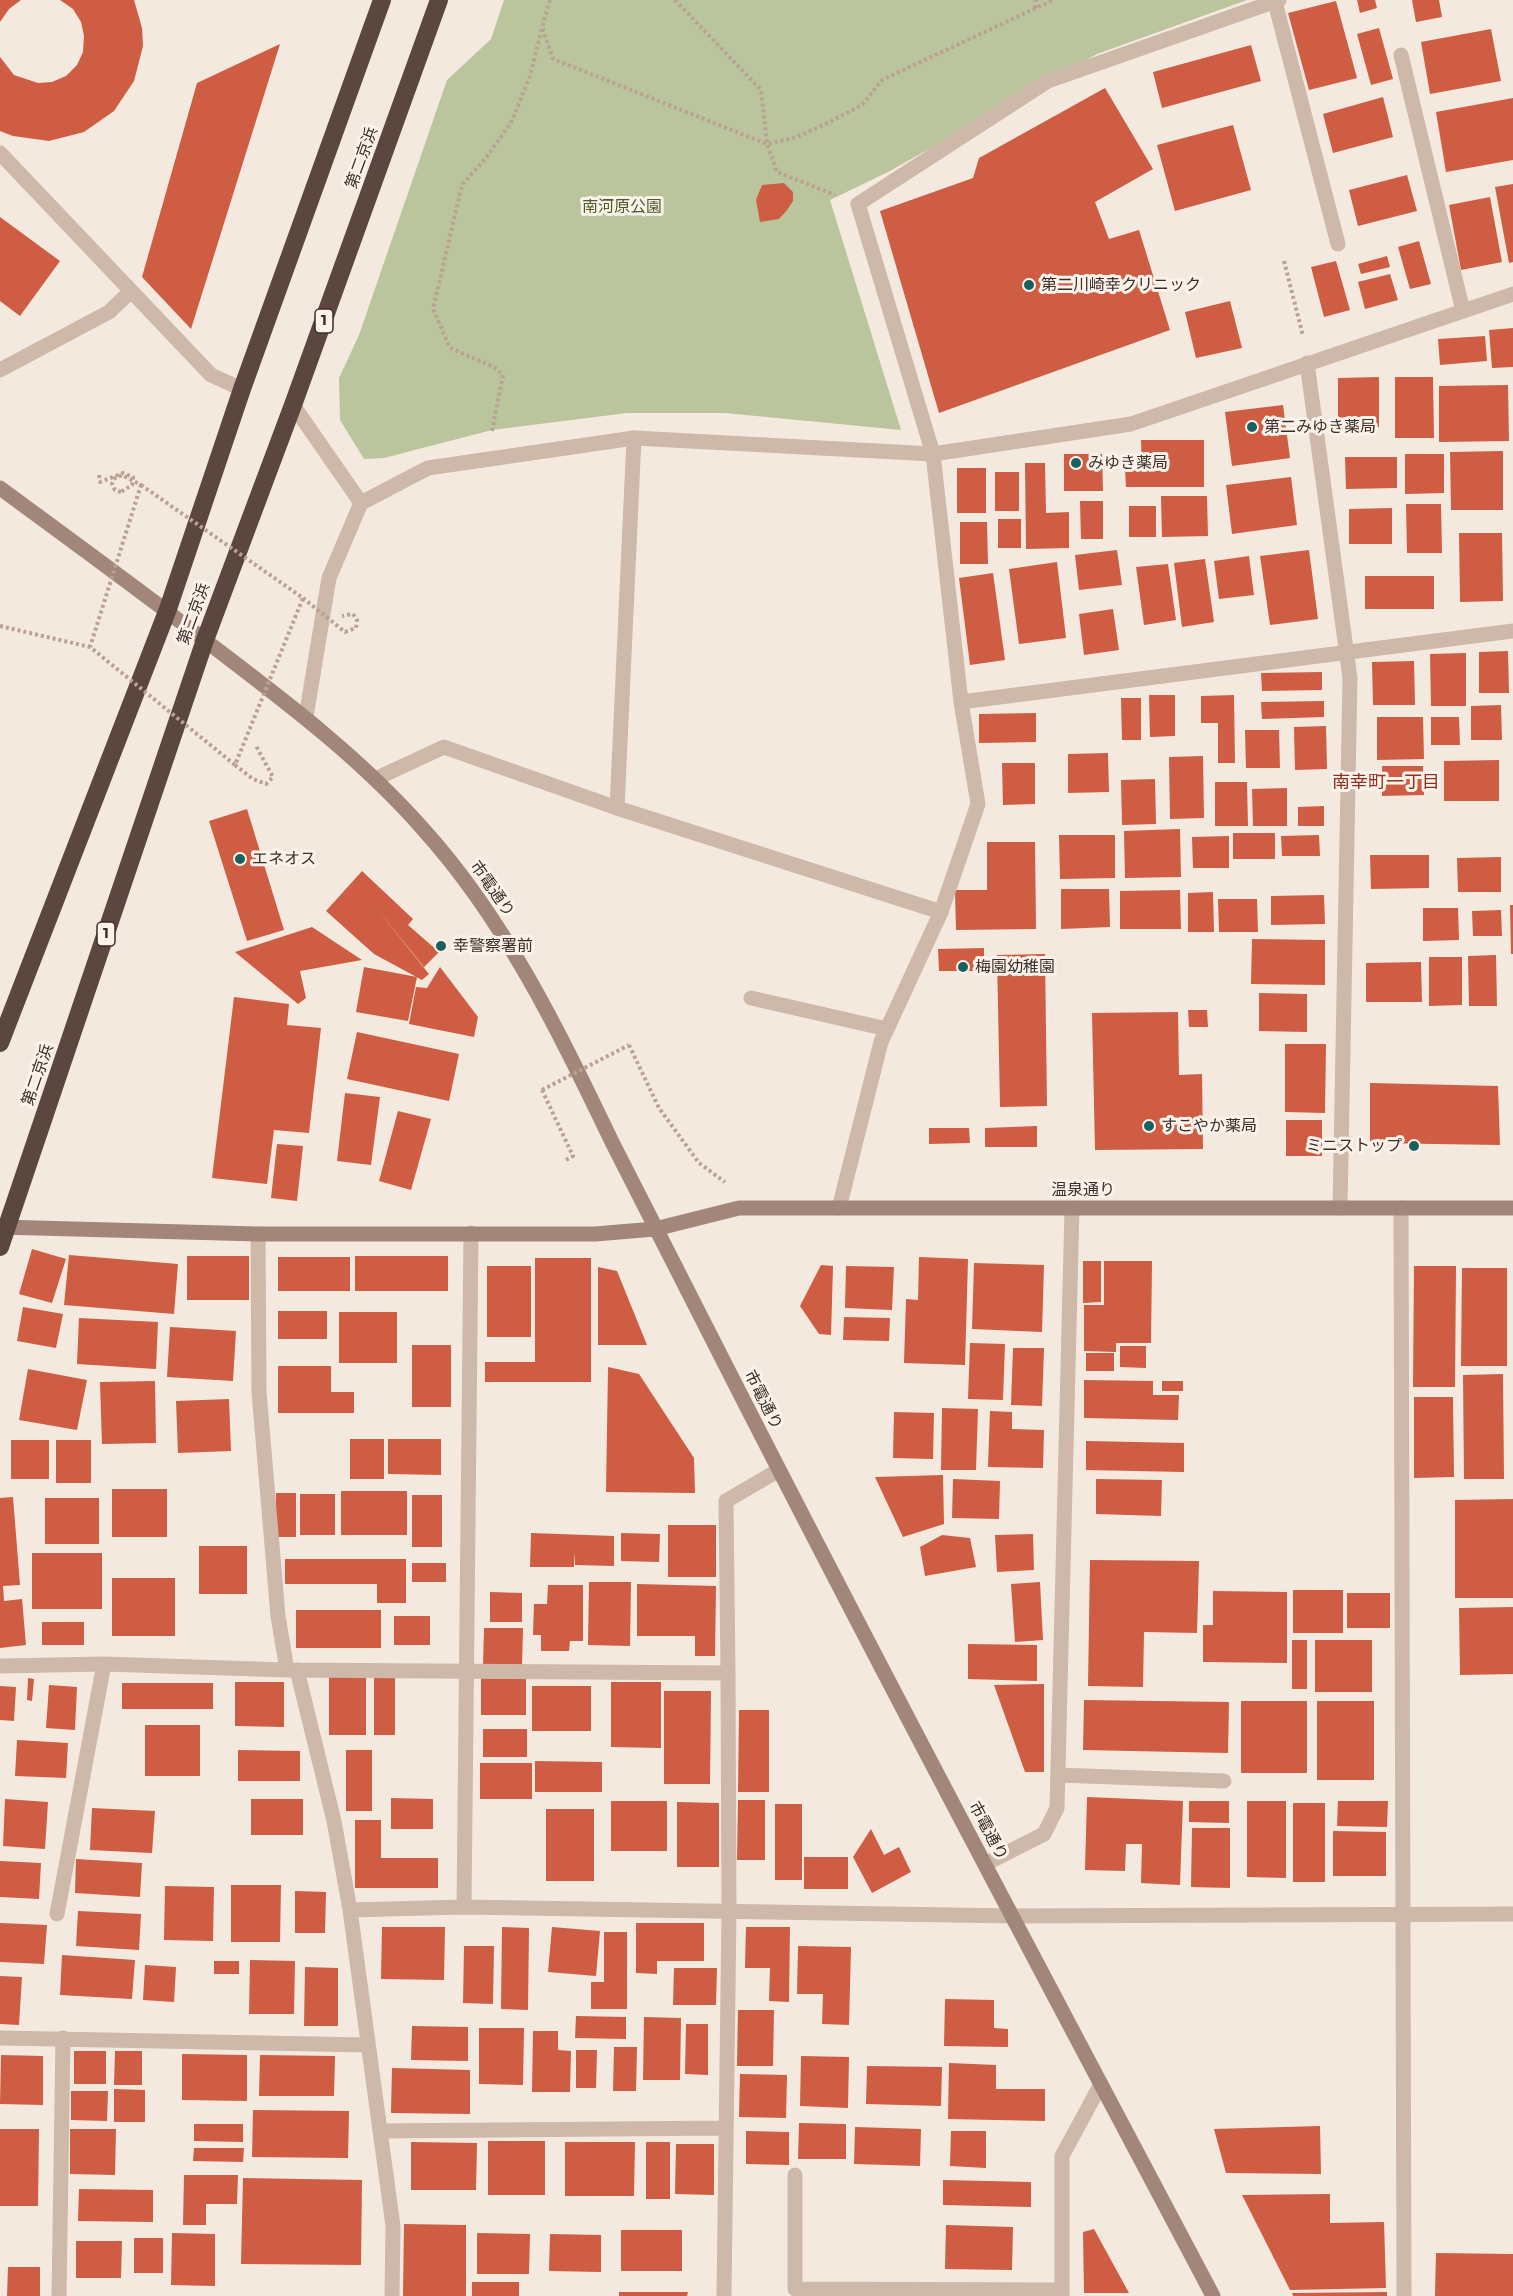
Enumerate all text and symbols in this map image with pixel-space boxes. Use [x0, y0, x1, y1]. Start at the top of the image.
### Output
street label: 第二京浜 [342, 125, 382, 191]
park label: 南河原公園 [582, 197, 662, 217]
place label: 第二川崎幸クリニック [1041, 275, 1201, 295]
marker: 第二川崎幸クリニック [1022, 278, 1036, 292]
road number: 1 [315, 309, 333, 333]
place label: 第二みゆき薬局 [1264, 417, 1376, 437]
marker: 第二みゆき薬局 [1245, 420, 1259, 434]
place label: みゆき薬局 [1088, 453, 1168, 473]
marker: みゆき薬局 [1069, 456, 1083, 470]
street label: 第二京浜 [174, 581, 214, 647]
district label: 南幸町一丁目 [1332, 772, 1440, 794]
place label: エネオス [252, 849, 316, 869]
marker: エネオス [233, 852, 247, 866]
street label: 市電通り [466, 857, 518, 921]
road number: 1 [97, 922, 115, 946]
place label: 幸警察署前 [453, 936, 533, 956]
marker: 幸警察署前 [434, 939, 448, 953]
place label: 梅園幼稚園 [975, 957, 1055, 977]
marker: 梅園幼稚園 [956, 960, 970, 974]
street label: 第二京浜 [19, 1042, 57, 1108]
place label: すこやか薬局 [1161, 1116, 1257, 1136]
marker: すこやか薬局 [1142, 1119, 1156, 1133]
place label: ミニストップ [1306, 1136, 1402, 1156]
marker: ミニストップ [1407, 1139, 1421, 1153]
street label: 温泉通り [1051, 1180, 1115, 1200]
street label: 市電通り [740, 1367, 786, 1433]
street label: 市電通り [965, 1798, 1011, 1864]

